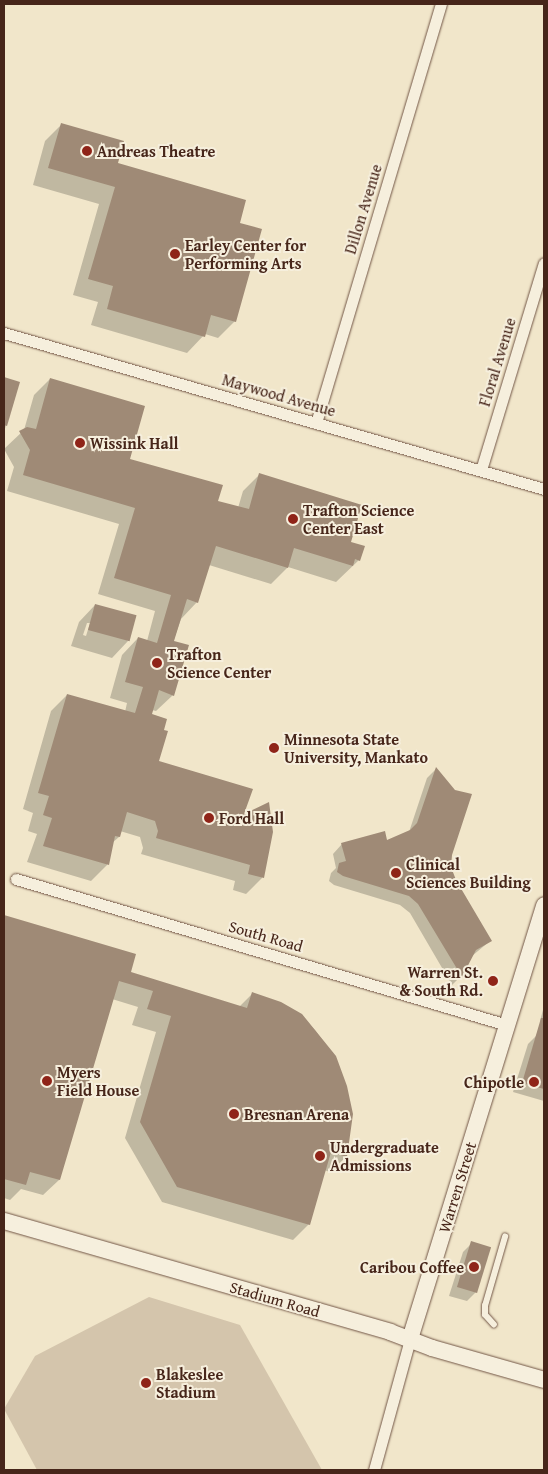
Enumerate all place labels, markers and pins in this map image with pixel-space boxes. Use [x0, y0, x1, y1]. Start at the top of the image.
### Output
place label: Andreas Theatre [97, 141, 215, 161]
marker: Andreas Theatre [81, 145, 93, 157]
place label: Earley Center for Performing Arts [185, 235, 306, 273]
marker: Earley Center for Performing Arts [169, 248, 181, 260]
place label: Wissink Hall [90, 433, 179, 453]
marker: Wissink Hall [74, 437, 86, 449]
place label: Trafton Science Center East [303, 500, 414, 538]
marker: Trafton Science Center East [287, 513, 299, 525]
place label: Trafton Science Center [167, 644, 271, 682]
marker: Trafton Science Center [151, 657, 163, 669]
place label: Minnesota State University, Mankato [284, 729, 428, 767]
marker: Minnesota State University, Mankato [268, 742, 280, 754]
place label: Ford Hall [219, 808, 284, 828]
marker: Ford Hall [203, 812, 215, 824]
place label: Clinical Sciences Building [406, 854, 531, 892]
marker: Clinical Sciences Building [390, 867, 402, 879]
place label: Warren St. & South Rd. [400, 962, 483, 1000]
marker: Warren St. & South Rd. [487, 975, 499, 987]
place label: Myers Field House [57, 1062, 139, 1100]
place label: Chipotle [464, 1072, 524, 1092]
marker: Myers Field House [41, 1075, 53, 1087]
marker: Chipotle [528, 1076, 540, 1088]
place label: Bresnan Arena [244, 1104, 349, 1124]
marker: Bresnan Arena [228, 1108, 240, 1120]
place label: Undergraduate Admissions [330, 1137, 439, 1175]
marker: Undergraduate Admissions [314, 1150, 326, 1162]
place label: Caribou Coffee [360, 1257, 464, 1277]
marker: Caribou Coffee [468, 1261, 480, 1273]
place label: Blakeslee Stadium [156, 1364, 223, 1402]
marker: Blakeslee Stadium [140, 1377, 152, 1389]

